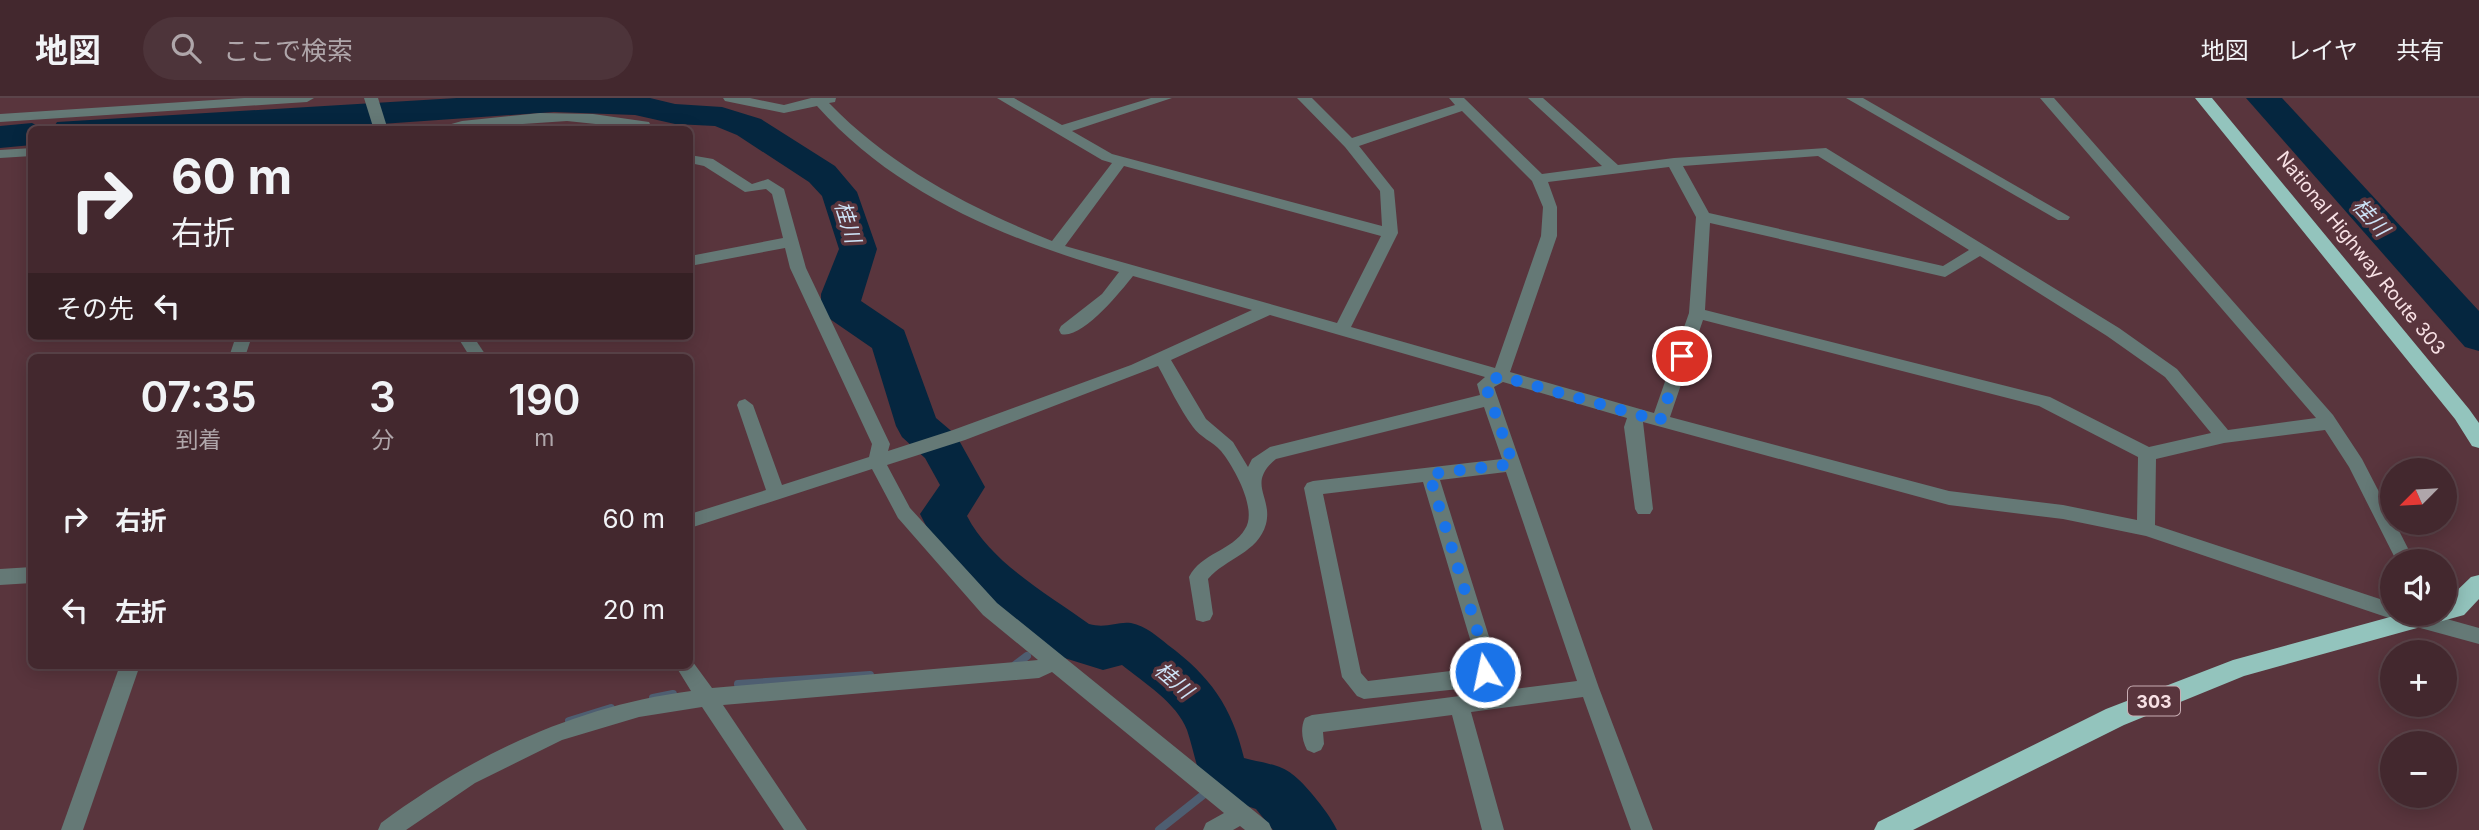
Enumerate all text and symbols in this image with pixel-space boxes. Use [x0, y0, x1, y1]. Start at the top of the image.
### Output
search box [143, 17, 633, 80]
icon: search [167, 29, 205, 67]
text: 地図 [35, 30, 101, 70]
text: ここで検索 [223, 35, 353, 66]
text: 地図 [2201, 36, 2249, 65]
text: レイヤ [2287, 36, 2358, 65]
text: 共有 [2396, 36, 2444, 65]
text: 60 m [171, 147, 292, 206]
street label: National Highway Route 303 [2272, 147, 2450, 359]
icon: right [56, 154, 147, 245]
water label: 桂川 [2348, 193, 2396, 242]
water label: 桂川 [830, 198, 867, 248]
text: 右折 [171, 213, 235, 252]
icon: left [148, 287, 186, 325]
text: その先 [56, 293, 134, 324]
pin [1652, 326, 1712, 386]
icon: arrive [1663, 337, 1701, 375]
text: 07:35 [140, 371, 257, 422]
text: 3 [369, 371, 396, 422]
text: 190 [508, 374, 581, 425]
text: m [534, 424, 554, 452]
text: 到着 [176, 426, 222, 454]
text: 分 [371, 426, 394, 454]
north arrow [2380, 458, 2457, 536]
map controls [2380, 458, 2457, 808]
icon: right [56, 500, 94, 538]
text: 60 m [602, 503, 665, 534]
text: 右折 [115, 505, 167, 536]
button: sound [2380, 549, 2457, 626]
icon: left [56, 591, 94, 629]
text: 20 m [603, 594, 665, 625]
text: 左折 [115, 596, 167, 627]
position arrow [1448, 635, 1522, 709]
button: + [2380, 640, 2457, 717]
water label: 桂川 [1150, 657, 1200, 705]
road number: 303 [2128, 686, 2180, 716]
button: − [2380, 731, 2457, 808]

